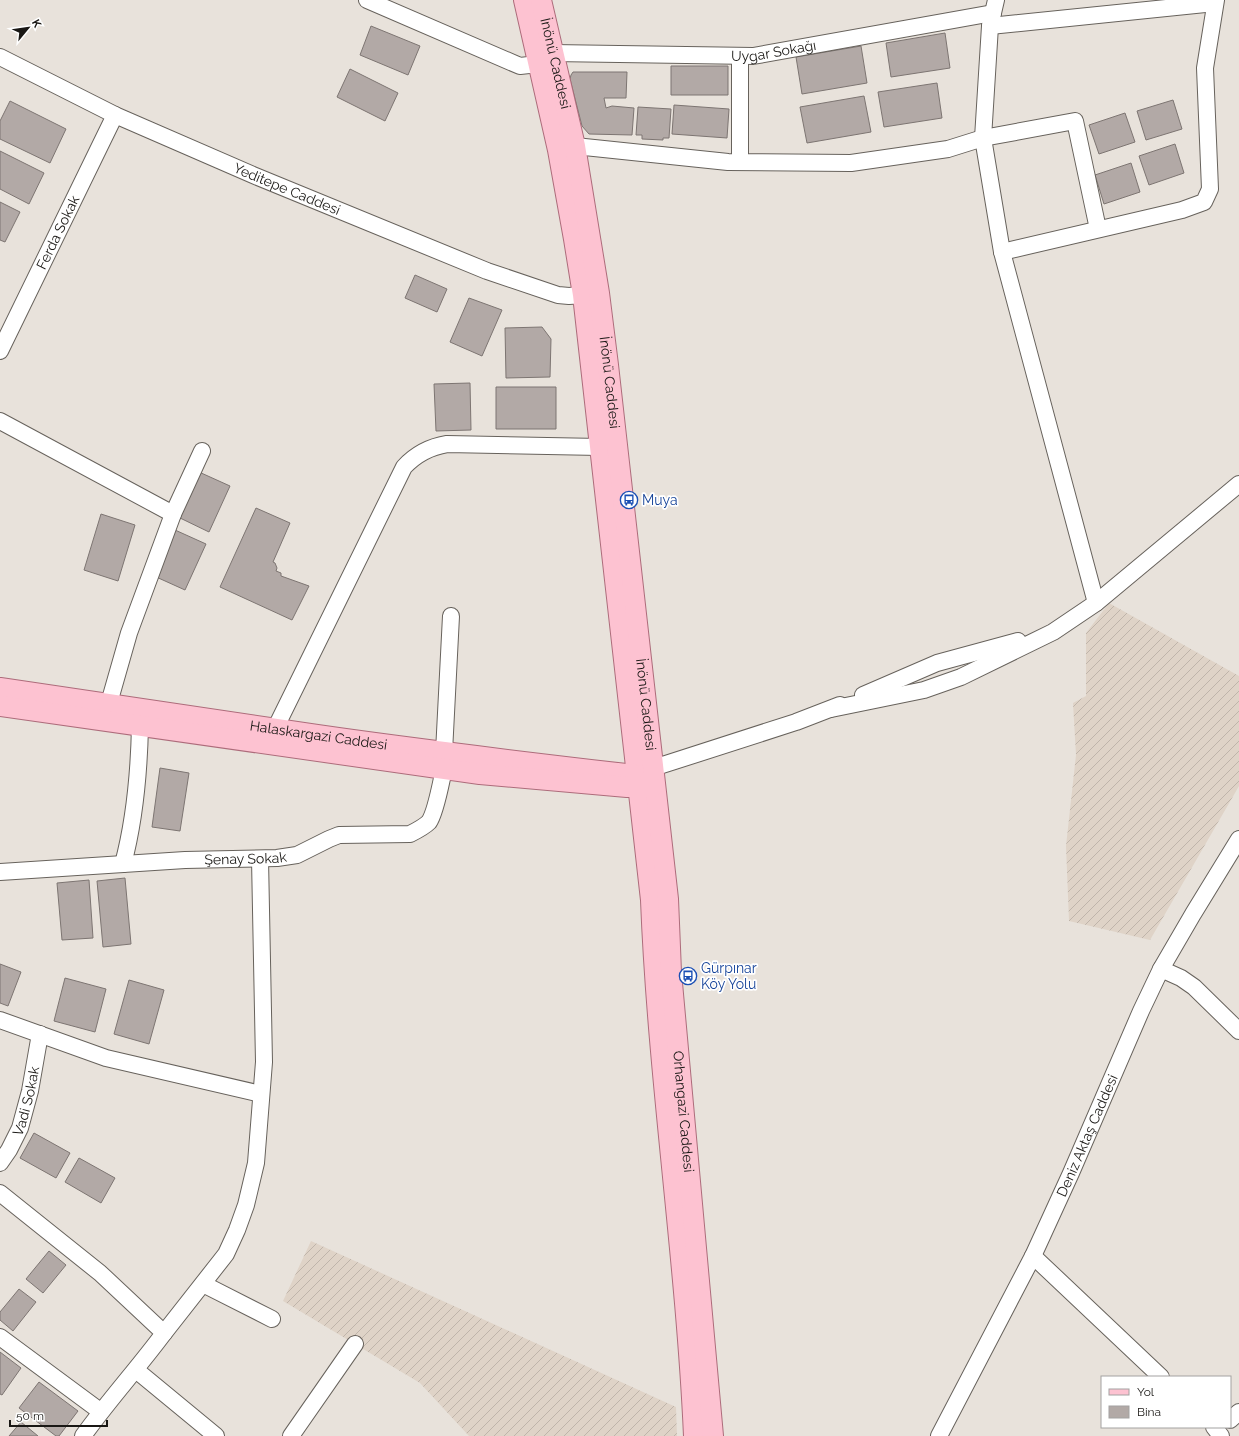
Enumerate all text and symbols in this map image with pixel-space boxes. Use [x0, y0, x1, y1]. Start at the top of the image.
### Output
north arrow [8, 8, 48, 48]
street label: İnönü Caddesi [537, 16, 574, 110]
text: K [29, 17, 44, 30]
street label: Uygar Sokağı [731, 37, 817, 65]
street label: Yeditepe Caddesi [231, 160, 343, 218]
street label: Ferda Sokak [33, 192, 83, 272]
street label: İnönü Caddesi [596, 335, 623, 429]
bus stop icon: Muya [619, 490, 639, 510]
place label: Muya [642, 492, 678, 508]
street label: İnönü Caddesi [633, 657, 659, 751]
street label: Halaskargazi Caddesi [249, 717, 388, 753]
street label: Şenay Sokak [204, 849, 288, 868]
place label: Gürpınar Köy Yolu [701, 960, 757, 992]
bus stop icon: Gürpınar Köy Yolu [678, 966, 698, 986]
street label: Orhangazi Caddesi [670, 1050, 697, 1173]
street label: Vadi Sokak [9, 1065, 42, 1139]
street label: Deniz Aktaş Caddesi [1053, 1072, 1121, 1199]
legend [1101, 1376, 1231, 1428]
text: Yol [1137, 1385, 1155, 1399]
scale bar [10, 1402, 107, 1428]
text: Bina [1137, 1405, 1161, 1419]
text: 50 m [16, 1409, 44, 1423]

